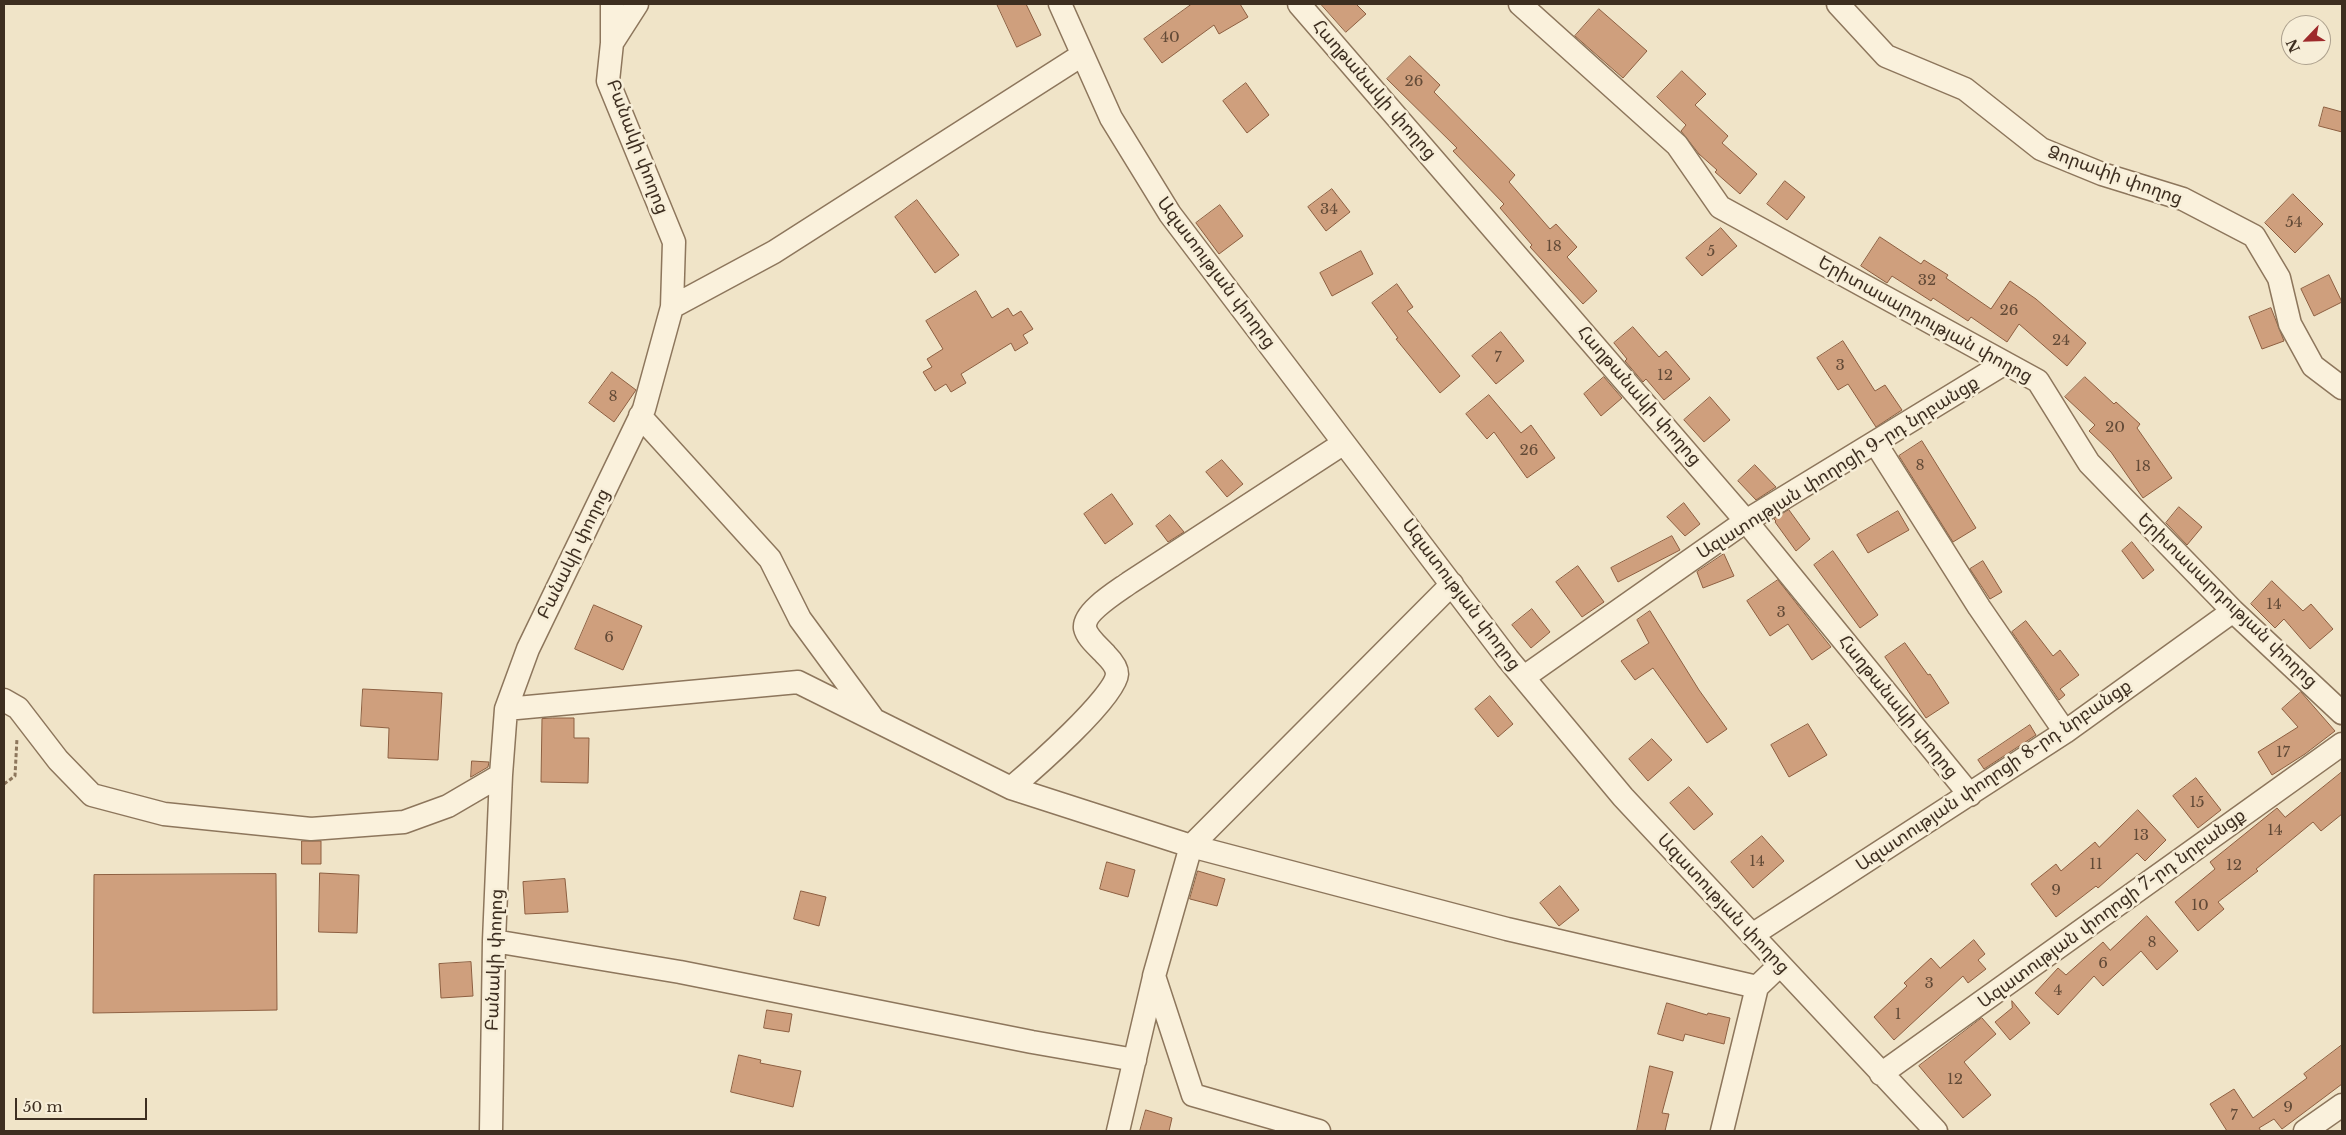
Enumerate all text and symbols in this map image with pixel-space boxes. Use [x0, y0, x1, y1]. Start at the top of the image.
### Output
north arrow [2281, 15, 2331, 65]
street label: Հաղթանակի փողոց [1307, 16, 1441, 164]
house number: 40 [1160, 29, 1180, 47]
text: N [2282, 36, 2304, 55]
house number: 26 [1405, 73, 1423, 91]
street label: Բանակի փողոց [601, 77, 673, 217]
street label: Ձորափի փողոց [2045, 142, 2185, 210]
street label: Ազատության փողոց [1152, 193, 1280, 353]
house number: 34 [1320, 201, 1338, 219]
house number: 54 [2285, 214, 2303, 232]
house number: 18 [1546, 238, 1562, 256]
house number: 5 [1707, 243, 1715, 261]
street label: Երիտասարդության փողոց [1814, 252, 2036, 388]
house number: 32 [1918, 272, 1936, 290]
house number: 26 [2000, 302, 2018, 320]
street label: Հաղթանակի փողոց [1572, 322, 1706, 470]
house number: 24 [2052, 332, 2070, 350]
house number: 7 [1494, 349, 1502, 367]
house number: 3 [1835, 357, 1845, 375]
house number: 12 [1657, 367, 1673, 385]
street label: Ազատության փողոցի 9-րդ նրբանցք [1693, 372, 1983, 564]
house number: 8 [608, 388, 618, 406]
house number: 20 [2105, 419, 2125, 437]
house number: 26 [1520, 442, 1538, 460]
house number: 8 [1915, 457, 1925, 475]
house number: 18 [2135, 458, 2151, 476]
street label: Բանակի փողոց [533, 485, 615, 623]
street label: Երիտասարդության փողոց [2132, 509, 2322, 693]
street label: Ազատության փողոց [1397, 515, 1525, 675]
house number: 14 [2266, 596, 2282, 614]
house number: 3 [1776, 604, 1786, 622]
house number: 6 [604, 629, 614, 647]
street label: Հաղթանակի փողոց [1834, 631, 1962, 783]
street label: Ազատության փողոցի 8-րդ նրբանցք [1852, 675, 2136, 877]
house number: 17 [2276, 744, 2290, 762]
house number: 15 [2189, 794, 2205, 812]
street label: Ազատության փողոցի 7-րդ նրբանցք [1974, 805, 2250, 1013]
house number: 14 [2267, 822, 2283, 840]
house number: 13 [2133, 827, 2149, 845]
street label: Ազատության փողոց [1652, 829, 1794, 979]
house number: 14 [1749, 853, 1765, 871]
house number: 11 [2089, 856, 2103, 874]
house number: 12 [2226, 857, 2242, 875]
house number: 9 [2051, 882, 2061, 900]
street label: Բանակի փողոց [482, 888, 508, 1032]
house number: 10 [2191, 897, 2209, 915]
house number: 8 [2147, 934, 2157, 952]
house number: 6 [2098, 955, 2108, 973]
house number: 3 [1924, 975, 1934, 993]
house number: 4 [2054, 982, 2062, 1000]
house number: 1 [1895, 1006, 1901, 1024]
house number: 12 [1947, 1071, 1963, 1089]
scale bar [18, 1088, 150, 1120]
text: 50 m [23, 1097, 63, 1116]
house number: 9 [2283, 1099, 2293, 1117]
house number: 7 [2230, 1107, 2238, 1125]

